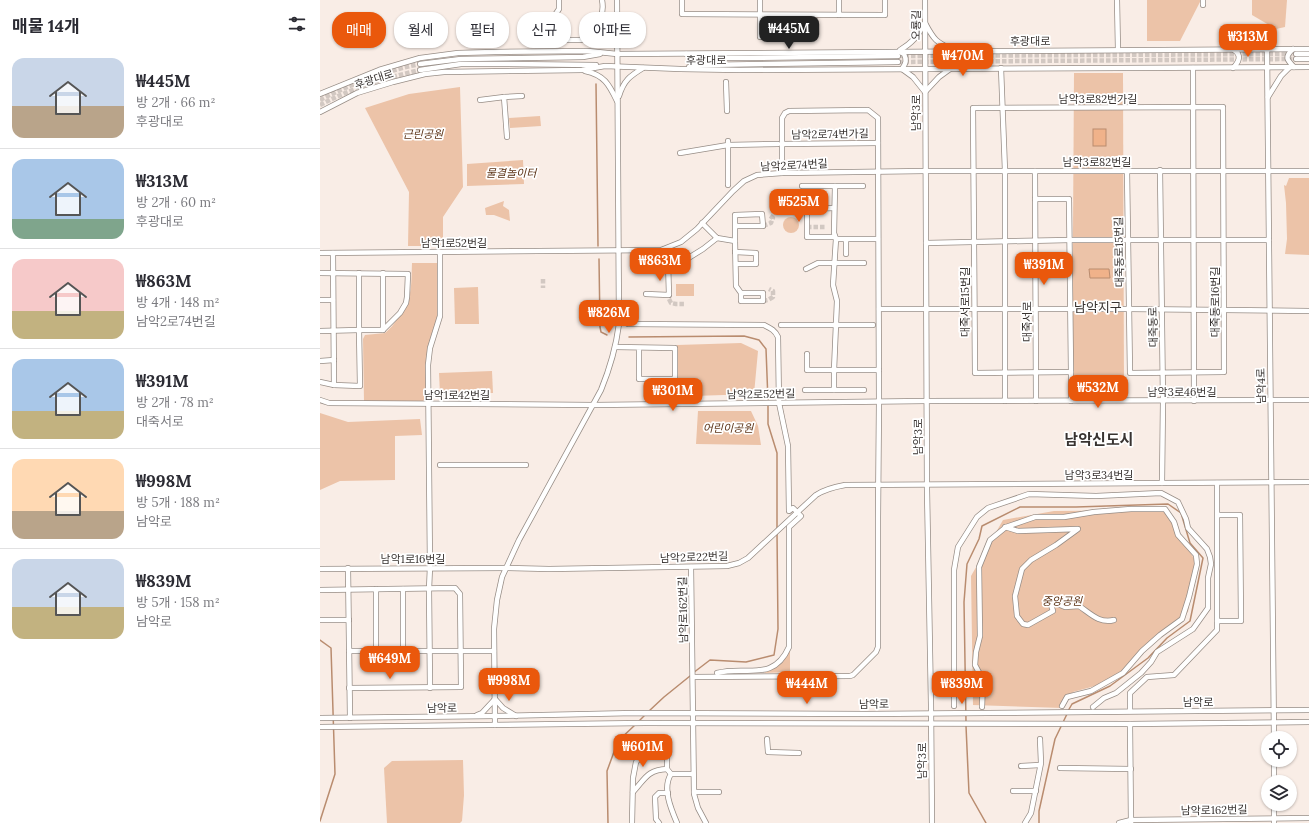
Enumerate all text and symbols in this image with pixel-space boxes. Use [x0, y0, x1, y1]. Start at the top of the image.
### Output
street label: 오룡길 [909, 10, 923, 40]
chip: 매매 [332, 12, 386, 48]
chip: 월세 [394, 12, 448, 48]
chip: 필터 [456, 12, 509, 48]
chip: 신규 [517, 12, 571, 48]
chip: 아파트 [579, 12, 646, 48]
icon: filters [286, 13, 308, 35]
text: 매물 14개 [12, 15, 80, 37]
pin: ₩445M [761, 16, 817, 50]
text: ₩445M [768, 20, 810, 37]
pin: ₩313M [1220, 24, 1276, 58]
text: ₩313M [1228, 28, 1268, 45]
street label: 후광대로 [1010, 34, 1050, 48]
pin: ₩470M [935, 43, 991, 77]
text: ₩470M [942, 47, 984, 64]
street label: 후광대로 [686, 53, 726, 67]
street label: 후광대로 [353, 66, 395, 92]
text: ₩445M [136, 70, 191, 92]
icon: home [44, 74, 92, 122]
street label: 남악3로82번가길 [1059, 92, 1137, 106]
text: 방 2개 · 66 m² [136, 94, 215, 111]
street label: 남악3로 [909, 95, 923, 131]
text: 후광대로 [136, 113, 184, 130]
street label: 남악2로74번가길 [791, 126, 869, 142]
park label: 근린공원 [403, 127, 444, 141]
street label: 남악3로82번길 [1063, 155, 1131, 169]
street label: 남악2로74번길 [760, 156, 828, 174]
park label: 물결놀이터 [486, 166, 538, 180]
text: ₩313M [136, 170, 189, 192]
icon: home [44, 175, 92, 223]
pin: ₩525M [771, 189, 827, 223]
text: ₩525M [778, 193, 820, 210]
text: 방 2개 · 60 m² [136, 194, 216, 211]
text: 후광대로 [136, 213, 184, 230]
street label: 대죽동로15번길 [1111, 217, 1127, 287]
street label: 남악1로52번길 [421, 236, 487, 250]
pin: ₩863M [632, 248, 688, 282]
text: ₩863M [639, 252, 681, 269]
pin: ₩391M [1016, 252, 1072, 286]
text: ₩391M [1024, 256, 1064, 273]
street label: 대죽동로16번길 [1208, 266, 1222, 338]
street label: 대죽서로15번길 [958, 267, 972, 337]
text: ₩863M [136, 270, 192, 292]
icon: home [44, 275, 92, 323]
text: 방 4개 · 148 m² [136, 294, 220, 311]
district label: 남악지구 [1074, 299, 1122, 316]
pin: ₩826M [581, 300, 637, 334]
street label: 대죽서로 [1020, 302, 1034, 342]
text: ₩826M [588, 304, 630, 321]
street label: 대죽동로 [1146, 307, 1160, 347]
text: 남악2로74번길 [136, 313, 216, 330]
street label: 남악4로 [1254, 368, 1268, 404]
text: ₩391M [136, 370, 189, 392]
icon: home [44, 375, 92, 423]
pin: ₩532M [1070, 375, 1126, 409]
pin: ₩301M [645, 378, 701, 412]
text: ₩532M [1077, 379, 1119, 396]
text: ₩301M [652, 382, 694, 399]
street label: 남악3로46번길 [1147, 385, 1217, 399]
street label: 남악2로52번길 [727, 386, 795, 402]
street label: 남악1로42번길 [424, 388, 490, 402]
text: 방 2개 · 78 m² [136, 394, 214, 411]
text: 대죽서로 [136, 413, 184, 430]
street label: 남악3로 [911, 419, 925, 455]
park label: 어린이공원 [703, 421, 754, 435]
district label: 남악신도시 [1064, 430, 1134, 449]
street label: 남악3로34번길 [1065, 468, 1133, 482]
text: ₩998M [136, 470, 192, 492]
icon: home [44, 475, 92, 523]
text: 방 5개 · 188 m² [136, 494, 220, 511]
text: 남악로 [136, 513, 172, 530]
street label: 남악2로22번길 [660, 549, 728, 565]
street label: 남악1로16번길 [381, 552, 445, 566]
text: ₩839M [136, 570, 192, 592]
icon: home [44, 575, 92, 623]
street label: 남악로162번길 [675, 576, 691, 644]
text: 방 5개 · 158 m² [136, 594, 220, 611]
park label: 중앙공원 [1042, 594, 1083, 608]
text: 남악로 [136, 613, 172, 630]
pin: ₩649M [362, 646, 418, 680]
text: ₩649M [369, 650, 411, 667]
pin: ₩998M [481, 668, 537, 702]
pin: ₩444M [779, 671, 835, 705]
pin: ₩839M [934, 671, 990, 705]
text: ₩998M [488, 672, 530, 689]
text: ₩444M [786, 675, 828, 692]
text: ₩839M [941, 675, 983, 692]
street label: 남악로 [1183, 695, 1213, 709]
street label: 남악로 [859, 697, 889, 711]
street label: 남악로 [427, 701, 457, 715]
map controls [1261, 731, 1297, 811]
button: locate [1261, 731, 1297, 767]
pin: ₩601M [615, 734, 671, 768]
text: ₩601M [622, 738, 664, 755]
street label: 남악3로 [915, 743, 929, 779]
button: layers [1261, 775, 1297, 811]
street label: 남악로162번길 [1180, 802, 1248, 818]

